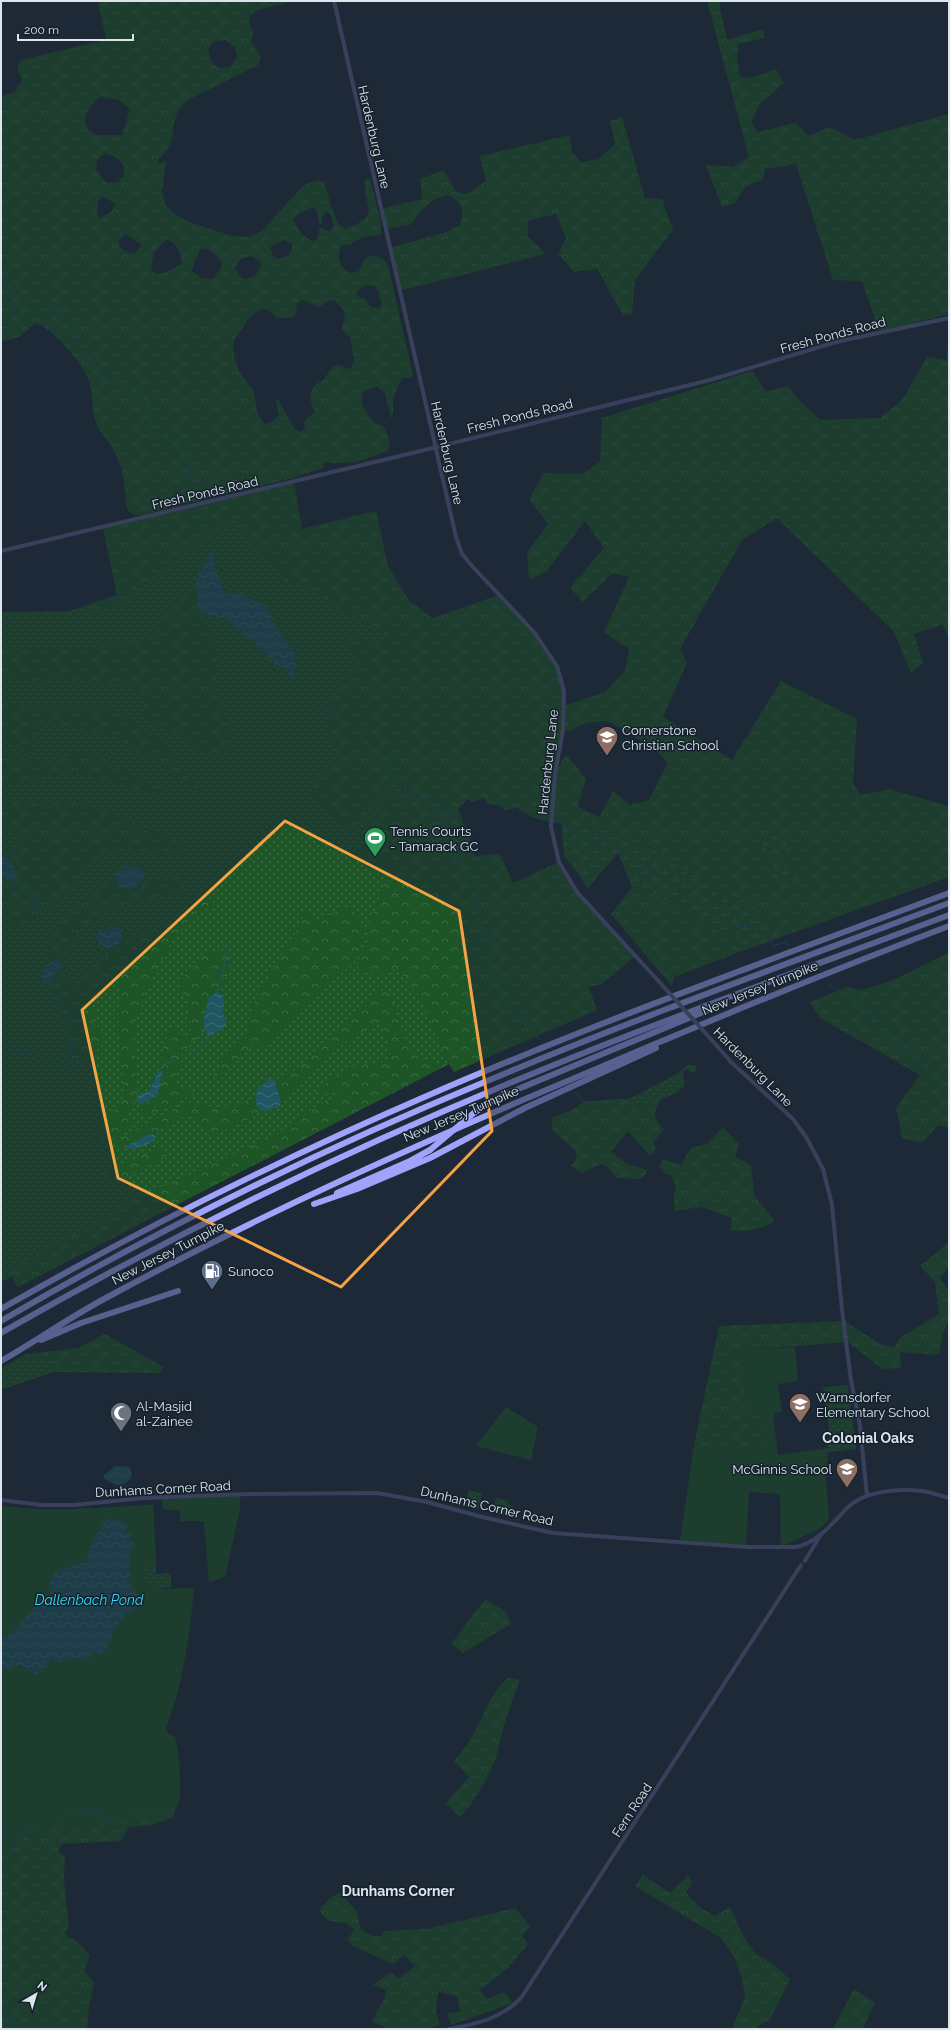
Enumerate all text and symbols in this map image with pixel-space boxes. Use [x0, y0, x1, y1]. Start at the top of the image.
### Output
scale bar [18, 16, 133, 42]
text: 200 m [24, 23, 59, 37]
street label: Hardenburg Lane [355, 84, 393, 191]
street label: Fresh Ponds Road [779, 314, 887, 356]
street label: Fresh Ponds Road [466, 396, 574, 436]
street label: Hardenburg Lane [428, 400, 466, 507]
street label: Fresh Ponds Road [150, 473, 260, 513]
street label: Hardenburg Lane [535, 708, 561, 815]
place label: Cornerstone Christian School [622, 723, 719, 753]
school or university icon: Cornerstone Christian School [594, 724, 620, 757]
place label: Tennis Courts - Tamarack GC [390, 824, 478, 854]
sports icon: Tennis Courts - Tamarack GC [362, 825, 388, 858]
street label: New Jersey Turnpike [700, 958, 821, 1018]
street label: Hardenburg Lane [710, 1024, 796, 1110]
street label: New Jersey Turnpike [401, 1083, 521, 1145]
street label: New Jersey Turnpike [109, 1218, 227, 1288]
fuel station icon: Sunoco [199, 1258, 225, 1291]
place label: Sunoco [228, 1264, 274, 1279]
place label: Warnsdorfer Elementary School [816, 1390, 930, 1420]
school or university icon: Warnsdorfer Elementary School [787, 1391, 813, 1424]
place label: Al-Masjid al-Zainee [136, 1399, 193, 1429]
mosque icon: Al-Masjid al-Zainee [108, 1400, 134, 1433]
district label: Colonial Oaks [822, 1430, 914, 1446]
school or university icon: McGinnis School [834, 1456, 860, 1489]
place label: McGinnis School [732, 1462, 832, 1477]
street label: Dunhams Corner Road [95, 1478, 231, 1500]
street label: Dunhams Corner Road [419, 1483, 555, 1529]
water label: Dallenbach Pond [35, 1592, 144, 1608]
street label: Fern Road [609, 1780, 655, 1840]
district label: Dunhams Corner [342, 1883, 455, 1899]
north arrow [16, 1974, 56, 2014]
text: N [35, 1979, 49, 1994]

